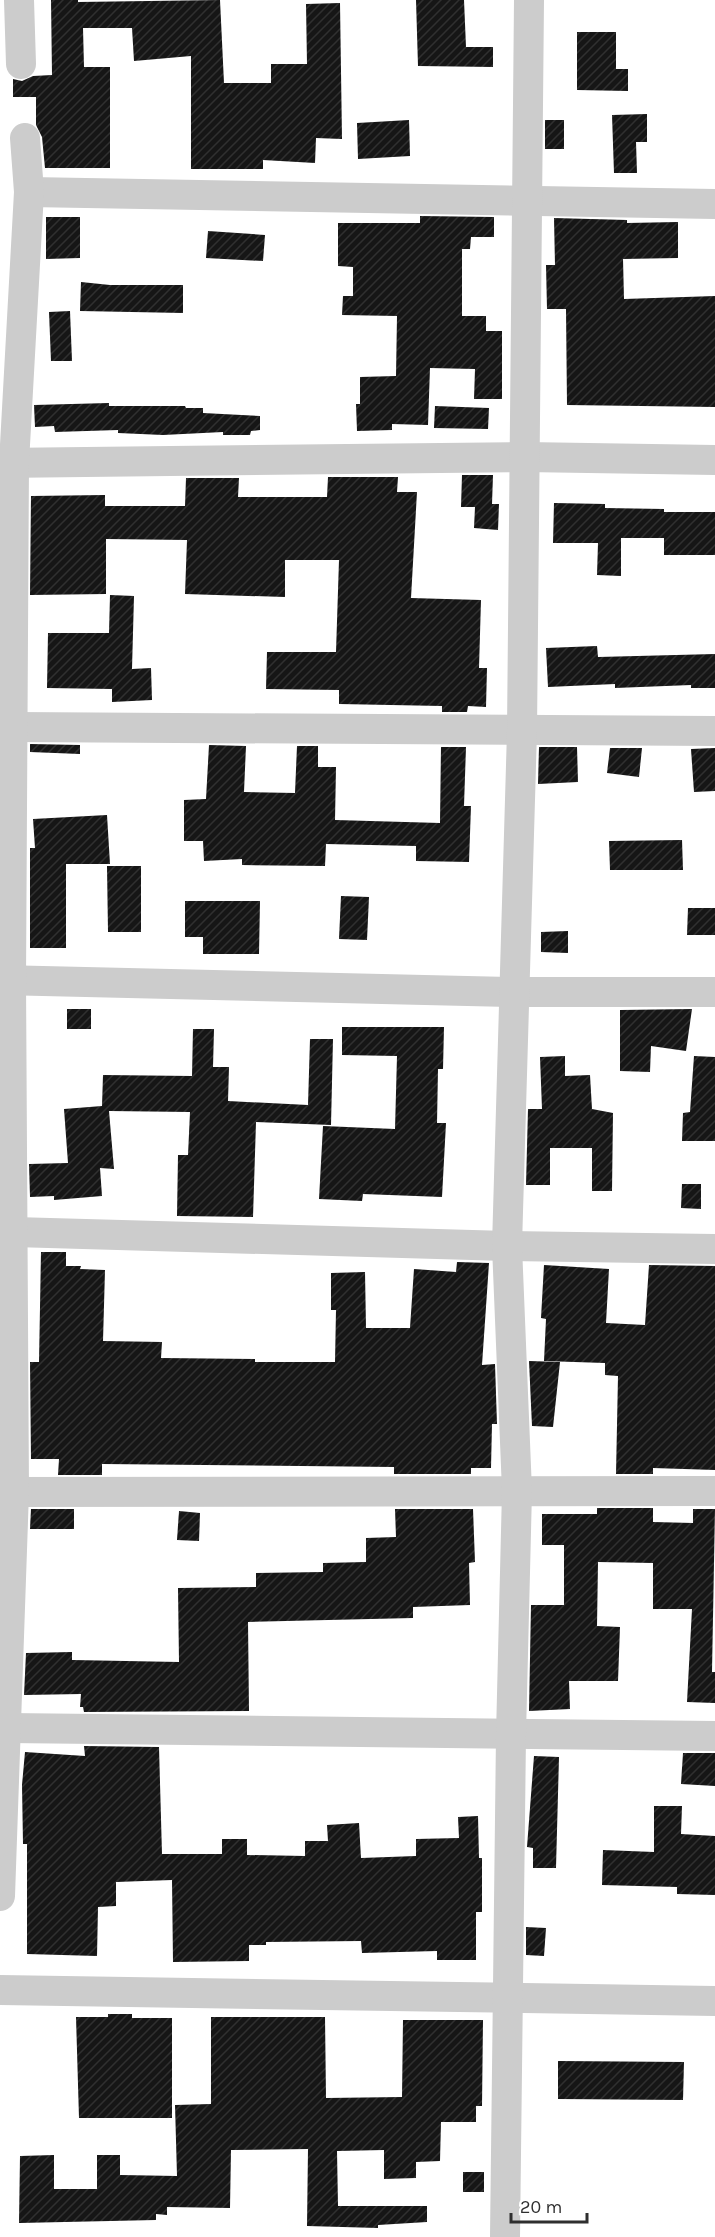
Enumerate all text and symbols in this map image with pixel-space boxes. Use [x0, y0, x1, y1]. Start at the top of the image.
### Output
scale bar [511, 2186, 588, 2224]
text: 20 m [520, 2196, 562, 2218]

